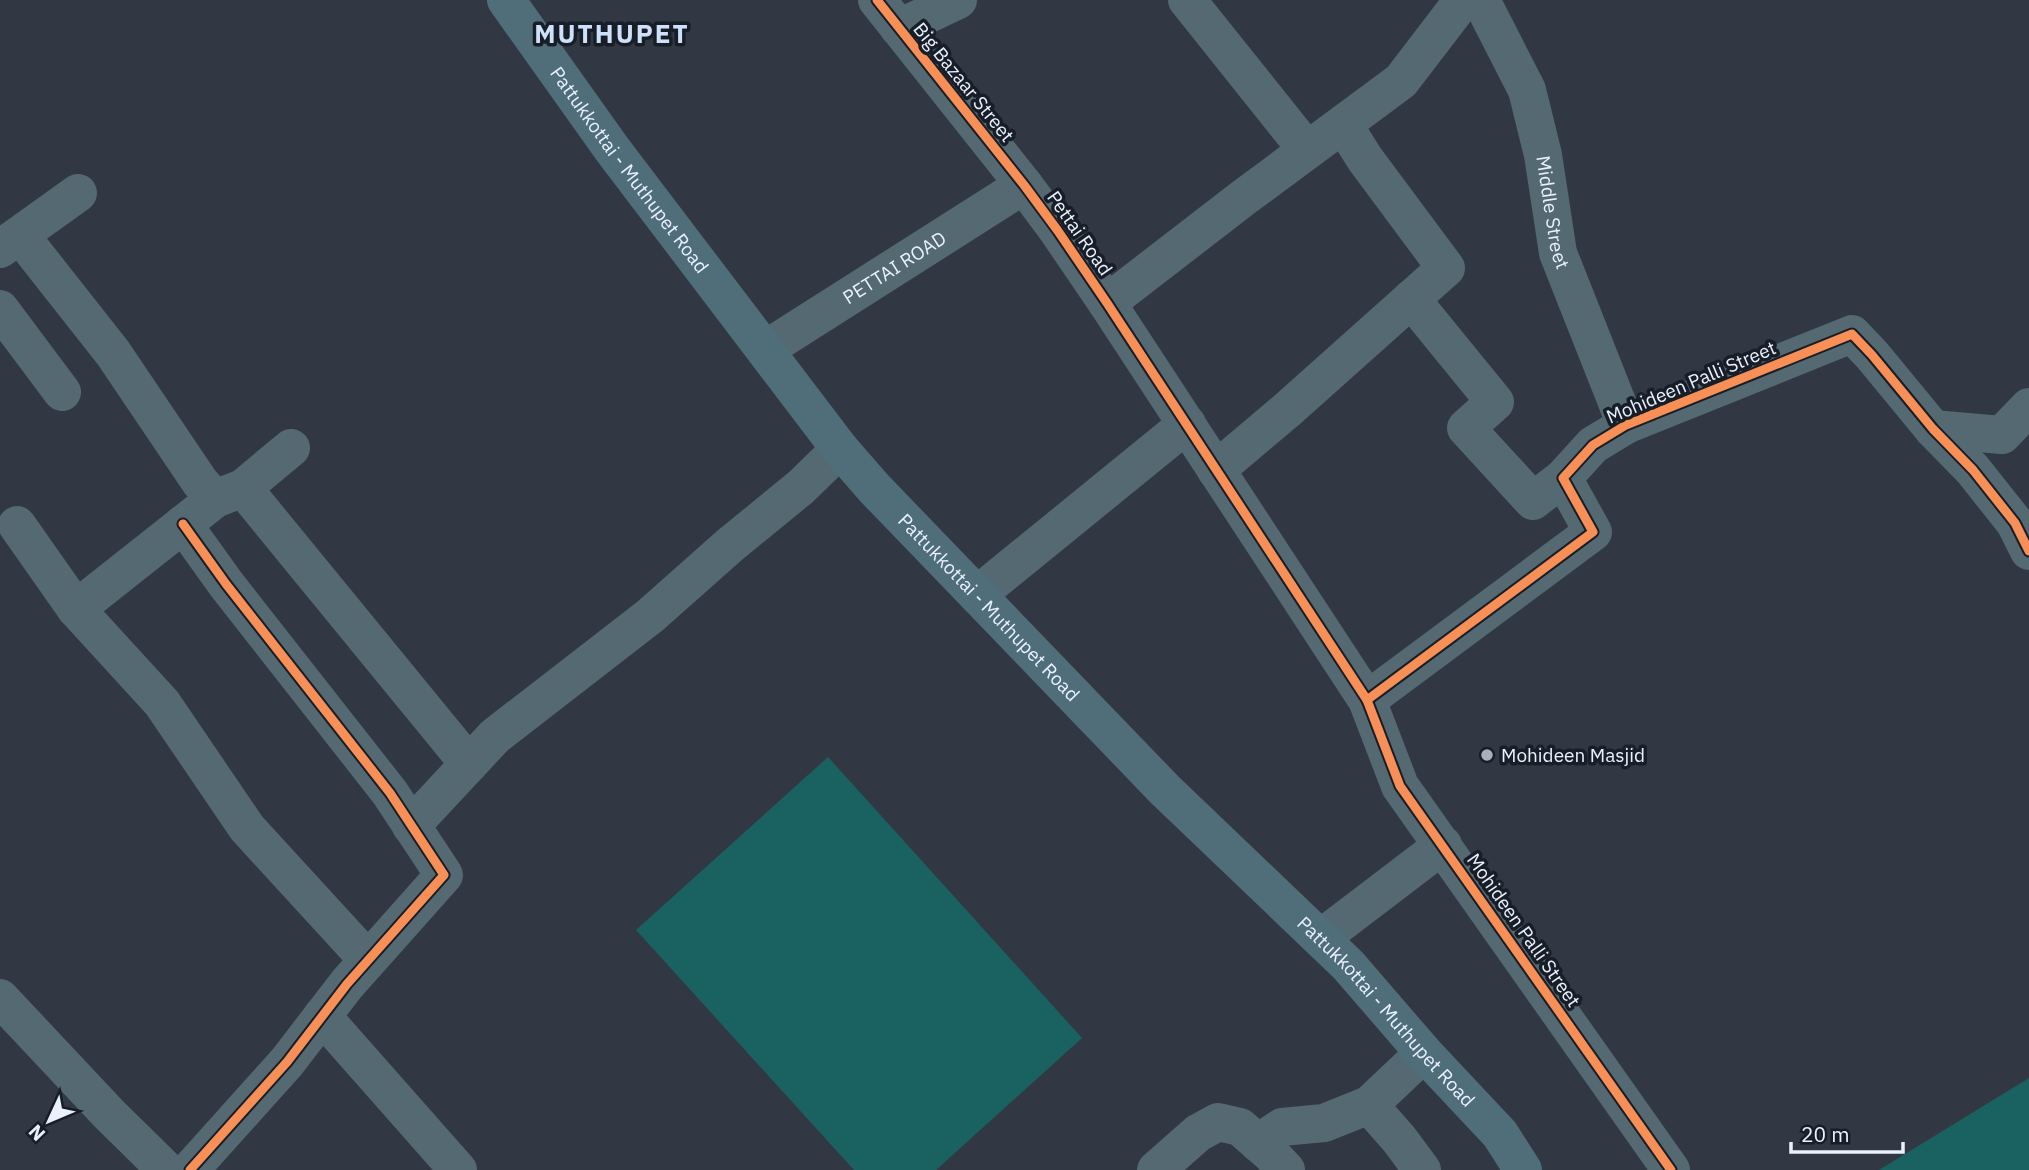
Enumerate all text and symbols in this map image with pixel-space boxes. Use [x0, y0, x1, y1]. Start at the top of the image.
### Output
district label: MUTHUPET [534, 16, 690, 50]
street label: Big Bazaar Street [908, 17, 1020, 147]
street label: Pattukkottai - Muthupet Road [545, 62, 714, 278]
street label: Middle Street [1531, 154, 1575, 272]
street label: Pettai Road [1042, 186, 1118, 280]
street label: PETTAI ROAD [838, 226, 950, 309]
street label: Mohideen Palli Street [1603, 335, 1779, 429]
street label: Pattukkottai - Muthupet Road [893, 508, 1085, 706]
place label: Mohideen Masjid [1501, 743, 1645, 767]
marker: Mohideen Masjid [1479, 747, 1495, 763]
street label: Mohideen Palli Street [1462, 849, 1586, 1011]
street label: Pattukkottai - Muthupet Road [1292, 911, 1480, 1112]
north arrow [14, 1086, 84, 1156]
scale bar [1791, 1110, 1903, 1154]
text: N [23, 1120, 50, 1146]
text: 20 m [1801, 1120, 1850, 1148]

